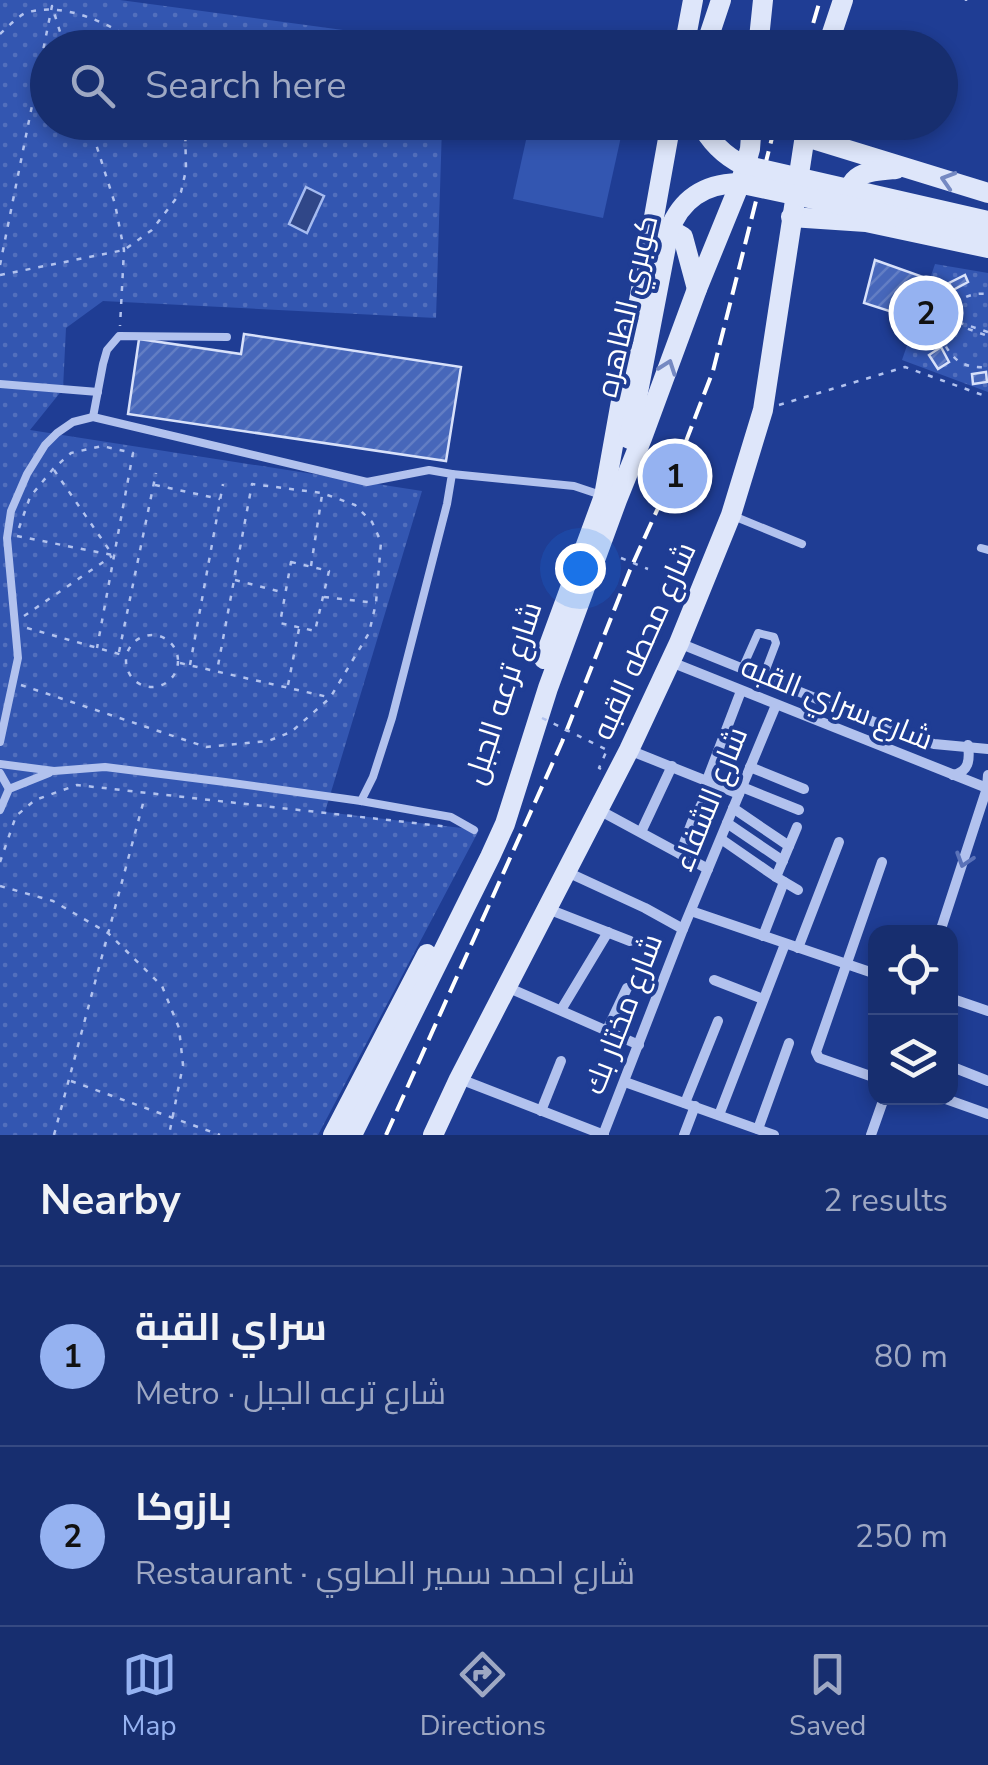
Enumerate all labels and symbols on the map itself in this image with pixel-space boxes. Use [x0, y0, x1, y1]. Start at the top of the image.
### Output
one-way arrow [940, 171, 957, 192]
street label: كوبري الطاهره [587, 211, 670, 402]
pin: 2 [894, 276, 958, 350]
one-way arrow [656, 359, 677, 376]
pin: 1 [642, 438, 708, 514]
street label: شارع محطه القبه [583, 536, 706, 747]
your location [555, 543, 606, 594]
street label: شارع ترعه الجبل [455, 597, 552, 790]
street label: شارع سراي القبه [734, 646, 939, 762]
street label: شارع الشفاء [663, 721, 758, 877]
one-way arrow [955, 851, 975, 868]
street label: شارع مختار بك [574, 928, 673, 1100]

